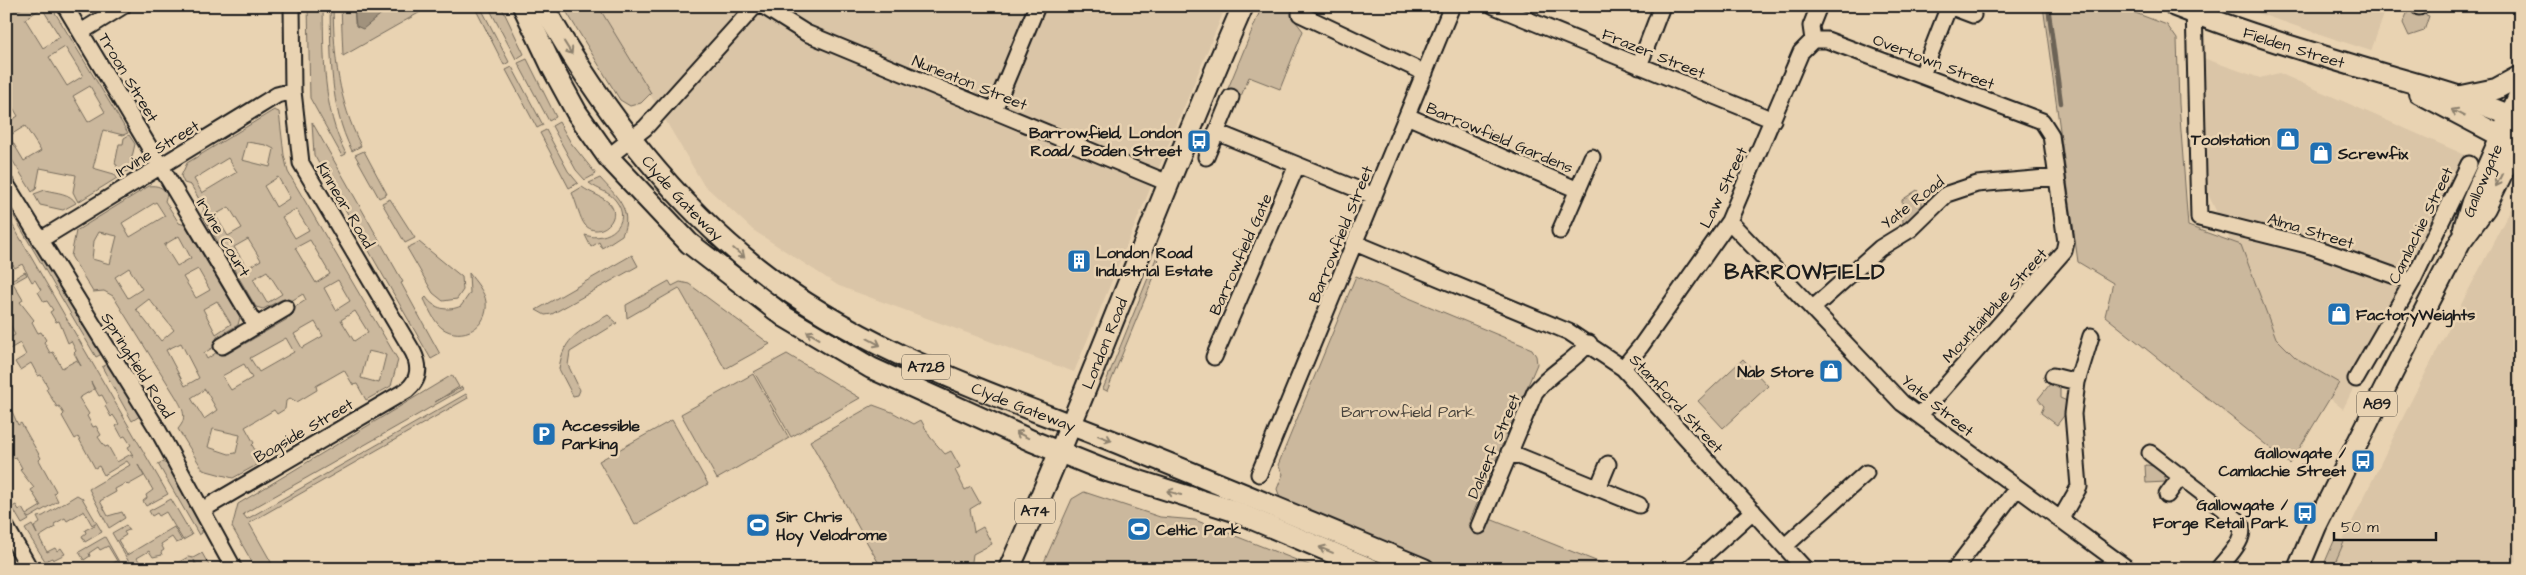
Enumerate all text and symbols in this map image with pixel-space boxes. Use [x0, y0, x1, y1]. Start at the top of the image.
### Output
street label: Fielden Street [2240, 22, 2348, 74]
street label: Frazer Street [1599, 23, 1709, 85]
street label: Troon Street [93, 29, 164, 127]
street label: Overtown Street [1870, 29, 1998, 95]
one-way arrow [563, 41, 573, 55]
street label: Nuneaton Street [909, 50, 1031, 116]
street label: Barrowfield Gardens [1423, 97, 1577, 179]
one-way arrow [2450, 108, 2465, 118]
street label: Irvine Street [111, 115, 204, 183]
place label: Barrowfield, London Road/ Boden Street [1029, 122, 1183, 162]
shop icon: Toolstation [2275, 126, 2301, 152]
bus stop icon: Barrowfield, London Road/ Boden Street [1186, 128, 1212, 154]
place label: Toolstation [2190, 129, 2270, 151]
shop icon: Screwfix [2308, 140, 2334, 166]
street label: Gallowgate [2458, 140, 2508, 220]
street label: Law Street [1695, 143, 1753, 232]
place label: Screwfix [2337, 143, 2409, 165]
street label: Clyde Gateway [636, 151, 728, 247]
street label: Kinnear Road [311, 158, 380, 253]
street label: Barrowfield Street [1303, 162, 1379, 306]
street label: Camlachie Street [2383, 163, 2459, 288]
street label: Yate Road [1876, 171, 1949, 235]
one-way arrow [2493, 173, 2503, 188]
street label: Barrowfield Gate [1204, 190, 1278, 319]
street label: Irvine Court [191, 194, 256, 282]
street label: Alma Street [2265, 207, 2357, 255]
place label: London Road Industrial Estate [1096, 242, 1213, 282]
street label: Mountainblue Street [1937, 243, 2053, 368]
one-way arrow [732, 247, 745, 258]
building icon: London Road Industrial Estate [1066, 248, 1092, 274]
district label: BARROWFIELD [1724, 258, 1886, 287]
street label: London Road [1077, 295, 1133, 392]
shop icon: FactoryWeights [2326, 301, 2352, 327]
place label: FactoryWeights [2356, 304, 2475, 328]
street label: Springfield Road [95, 308, 179, 423]
one-way arrow [806, 329, 820, 339]
one-way arrow [866, 337, 881, 347]
street label: Stamford Street [1624, 349, 1729, 459]
road number: A728 [902, 354, 950, 380]
shop icon: Nab Store [1818, 358, 1844, 384]
place label: Nab Store [1737, 361, 1814, 383]
street label: Yate Street [1896, 370, 1979, 442]
street label: Clyde Gateway [968, 377, 1079, 439]
street label: Dalserf Street [1462, 390, 1526, 502]
road number: A89 [2357, 392, 2397, 416]
street label: Bogside Street [250, 393, 358, 469]
park label: Barrowfield Park [1341, 401, 1475, 423]
place label: Accessible Parking [562, 415, 640, 457]
parking icon: Accessible Parking [531, 421, 557, 447]
one-way arrow [1015, 430, 1030, 439]
one-way arrow [1096, 434, 1112, 443]
place label: Gallowgate / Camlachie Street [2219, 442, 2347, 482]
bus stop icon: Gallowgate / Camlachie Street [2350, 448, 2376, 474]
one-way arrow [1166, 488, 1182, 498]
place label: Gallowgate / Forge Retail Park [2153, 494, 2289, 536]
road number: A74 [1015, 498, 1055, 524]
bus stop icon: Gallowgate / Forge Retail Park [2292, 500, 2318, 526]
place label: Sir Chris Hoy Velodrome [775, 506, 888, 547]
scale bar [2334, 510, 2436, 542]
sports icon: Sir Chris Hoy Velodrome [745, 512, 771, 538]
sports icon: Celtic Park [1126, 516, 1152, 542]
text: 50 m [2341, 517, 2379, 538]
place label: Celtic Park [1156, 519, 1241, 541]
one-way arrow [1319, 545, 1334, 554]

